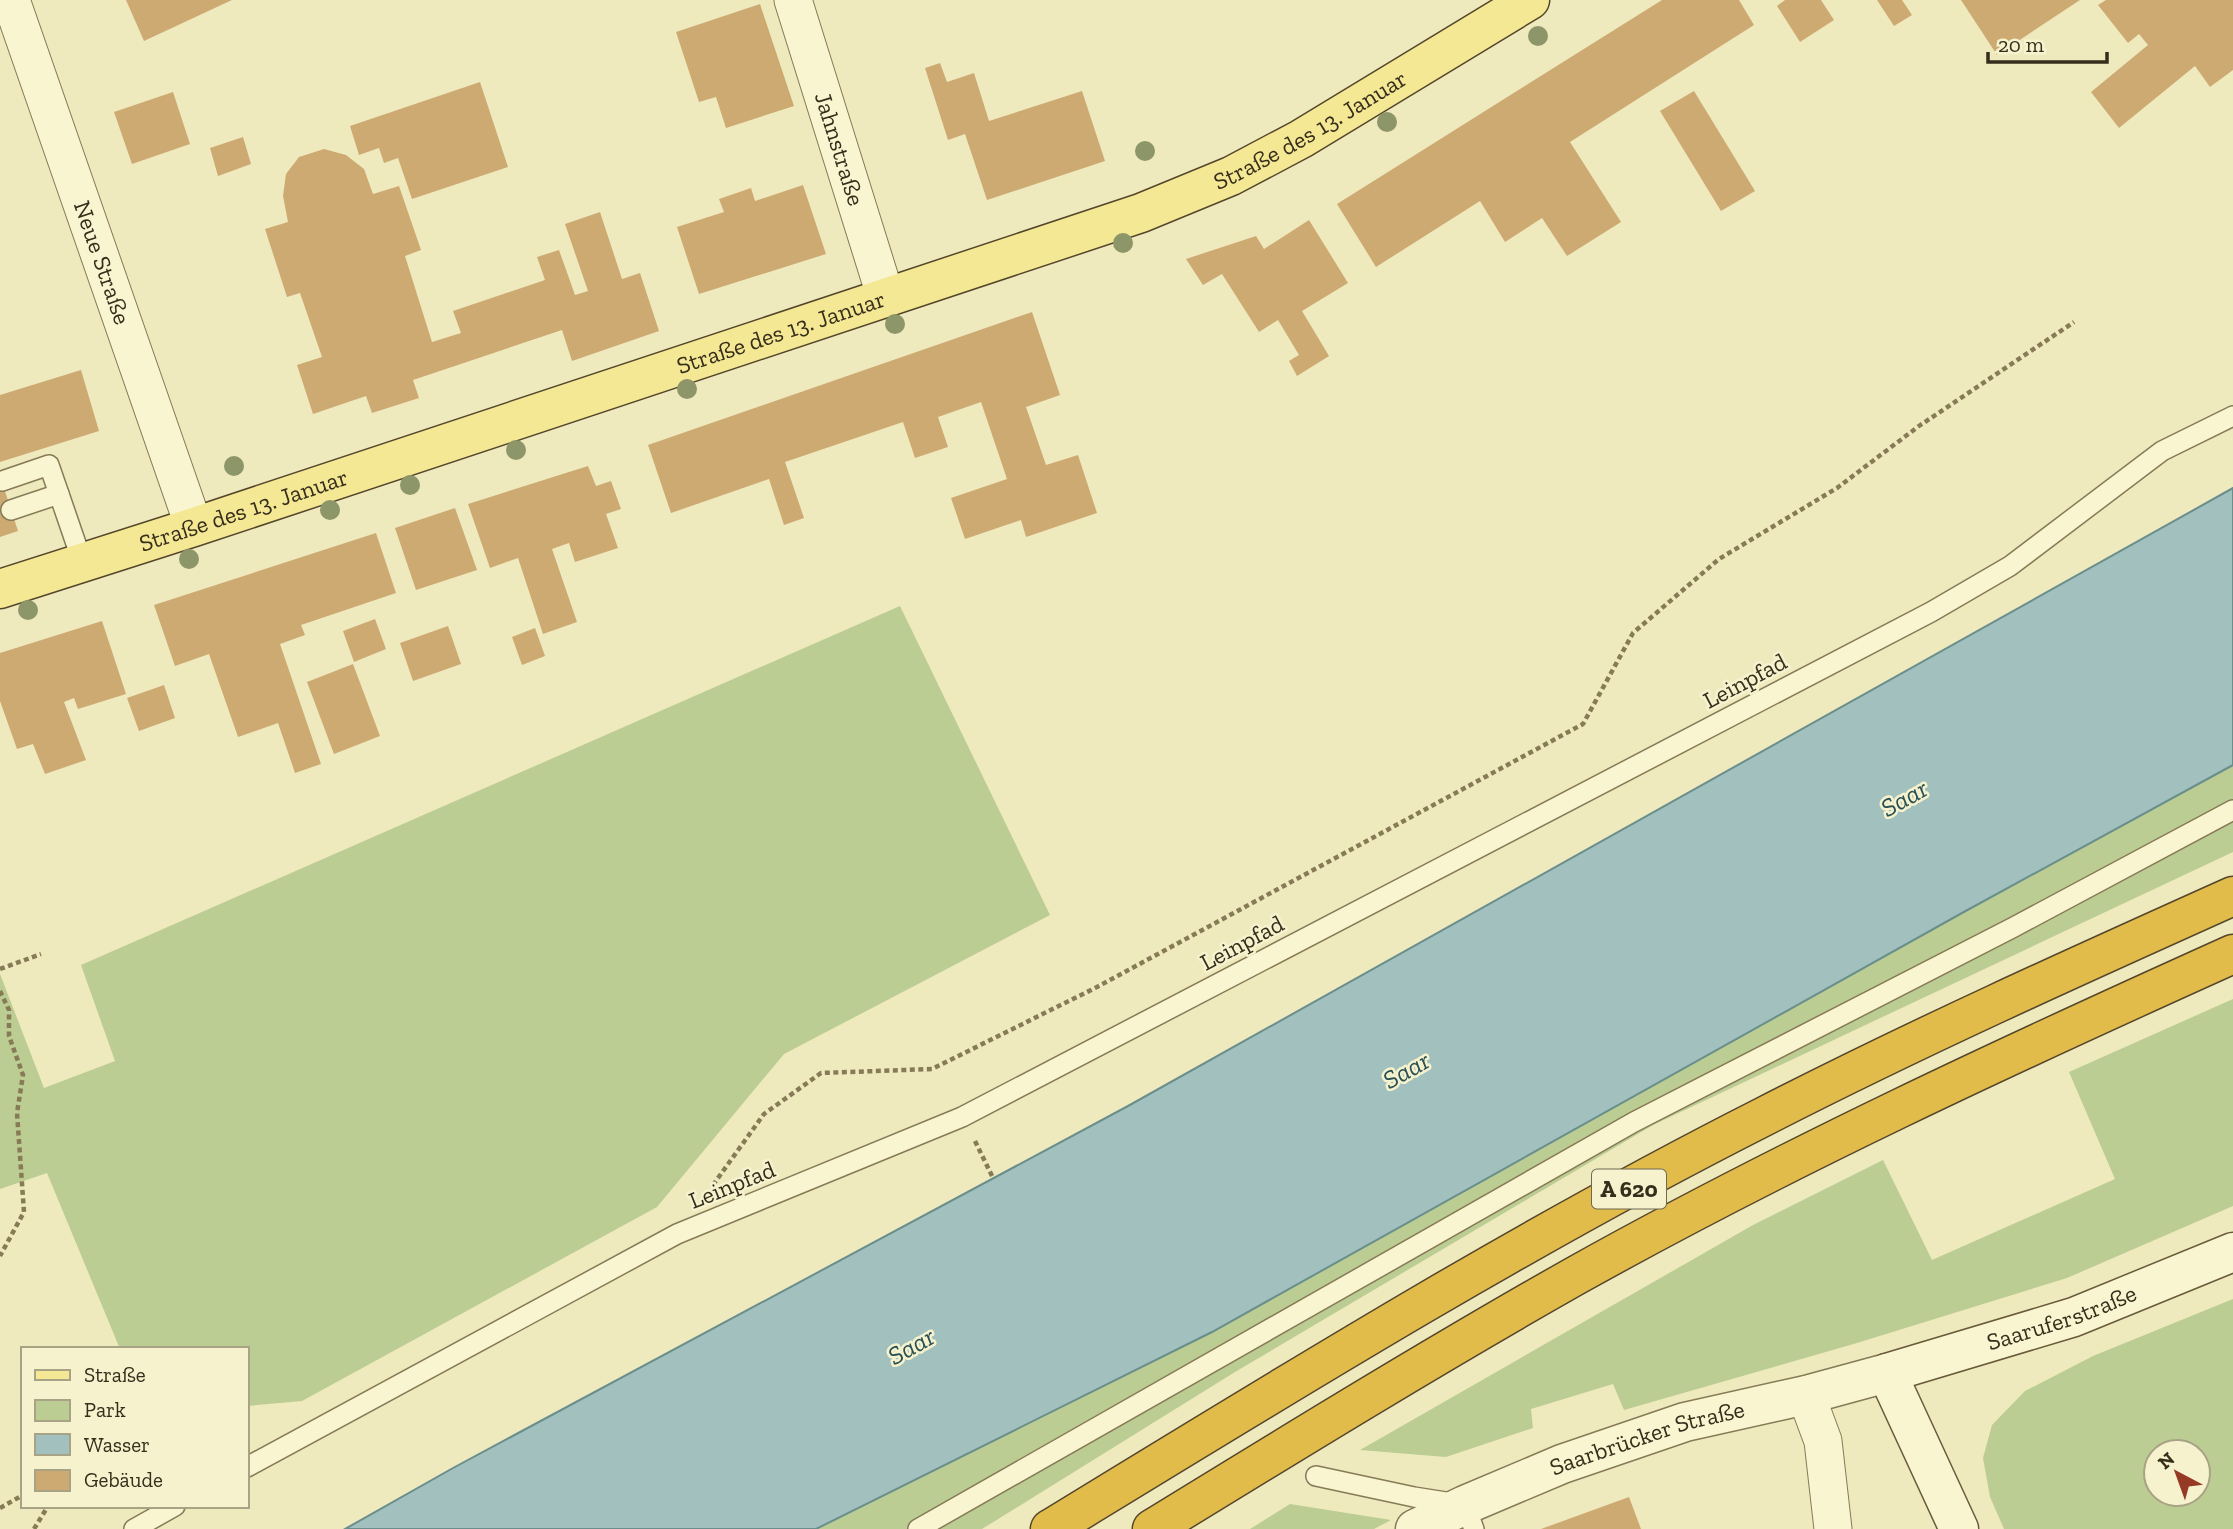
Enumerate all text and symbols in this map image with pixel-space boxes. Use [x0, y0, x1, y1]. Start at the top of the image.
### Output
scale bar [1988, 21, 2107, 65]
text: 20 m [1998, 32, 2044, 57]
street label: Straße des 13. Januar [1209, 63, 1412, 196]
street label: Jahnstraße [809, 89, 871, 209]
street label: Neue Straße [68, 197, 138, 328]
street label: Straße des 13. Januar [673, 284, 889, 380]
street label: Straße des 13. Januar [135, 462, 352, 558]
street label: Leinpfad [1698, 647, 1792, 715]
water label: Saar [1875, 772, 1933, 824]
street label: Leinpfad [1195, 909, 1289, 977]
water label: Saar [1377, 1044, 1435, 1096]
street label: Leinpfad [684, 1154, 779, 1215]
road number: A 620 [1592, 1170, 1666, 1208]
street label: Saaruferstraße [1983, 1278, 2141, 1356]
water label: Saar [882, 1320, 940, 1372]
legend [21, 1347, 248, 1508]
text: Straße [84, 1362, 146, 1387]
street label: Saarbrücker Straße [1545, 1394, 1747, 1482]
text: Park [84, 1397, 126, 1422]
text: Wasser [84, 1432, 150, 1457]
north arrow [2142, 1438, 2212, 1508]
text: N [2153, 1447, 2179, 1474]
text: Gebäude [84, 1467, 163, 1492]

